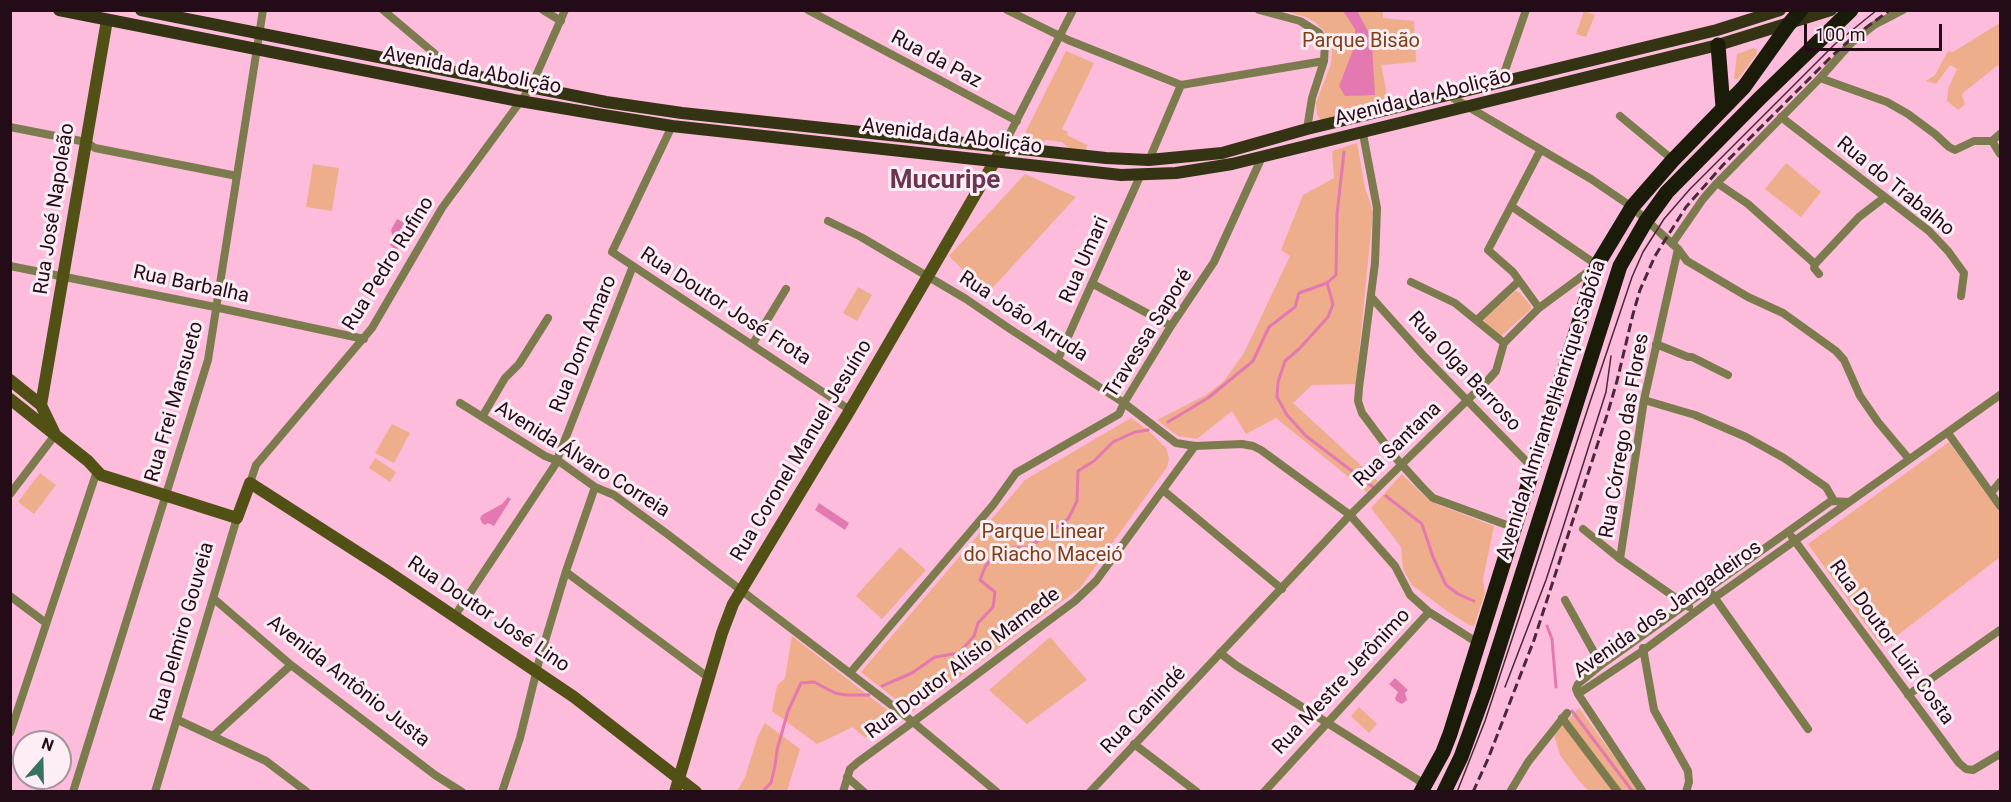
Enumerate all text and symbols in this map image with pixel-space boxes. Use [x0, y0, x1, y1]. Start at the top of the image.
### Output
scale bar [1807, 12, 1945, 50]
text: 100 m [1815, 24, 1866, 45]
street label: Rua da Paz [886, 26, 986, 94]
park label: Parque Bisão [1302, 30, 1420, 54]
street label: Avenida da Abolição [381, 42, 563, 100]
street label: Avenida da Abolição [1332, 64, 1514, 132]
street label: Avenida da Abolição [861, 114, 1043, 160]
street label: Rua José Napoleão [30, 122, 80, 296]
street label: Rua do Trabalho [1831, 132, 1959, 242]
district label: Mucuripe [890, 165, 1000, 197]
street label: Rua Pedro Rufino [338, 193, 440, 335]
street label: Rua Umari [1055, 213, 1115, 307]
street label: Rua Doutor José Frota [635, 243, 815, 371]
street label: Avenida Almirante Henrique Sabóia [1492, 257, 1612, 563]
street label: Rua Barbalha [131, 261, 251, 309]
street label: Travessa Saporé [1100, 265, 1198, 403]
street label: Rua João Arruda [954, 266, 1092, 368]
street label: Rua Dom Amaro [546, 272, 622, 416]
street label: Rua Olga Barroso [1402, 307, 1526, 437]
street label: Rua Frei Mansueto [141, 319, 209, 485]
street label: Rua Córrego das Flores [1595, 332, 1655, 540]
street label: Rua Coronel Manuel Jesuíno [726, 336, 878, 566]
street label: Avenida Álvaro Correia [490, 397, 674, 523]
street label: Rua Santana [1349, 397, 1447, 493]
park label: Parque Linear do Riacho Maceió [963, 521, 1123, 568]
street label: Avenida dos Jangadeiros [1569, 536, 1767, 684]
street label: Rua Delmiro Gouveia [146, 540, 220, 724]
street label: Rua Doutor José Lino [402, 552, 574, 678]
street label: Rua Doutor Luiz Costa [1823, 556, 1959, 730]
street label: Rua Doutor Alísio Mamede [861, 583, 1065, 745]
street label: Rua Mestre Jerônimo [1268, 604, 1416, 760]
street label: Avenida Antônio Justa [262, 611, 434, 753]
street label: Rua Canindé [1096, 662, 1192, 760]
north arrow [12, 730, 72, 790]
text: N [39, 734, 56, 755]

